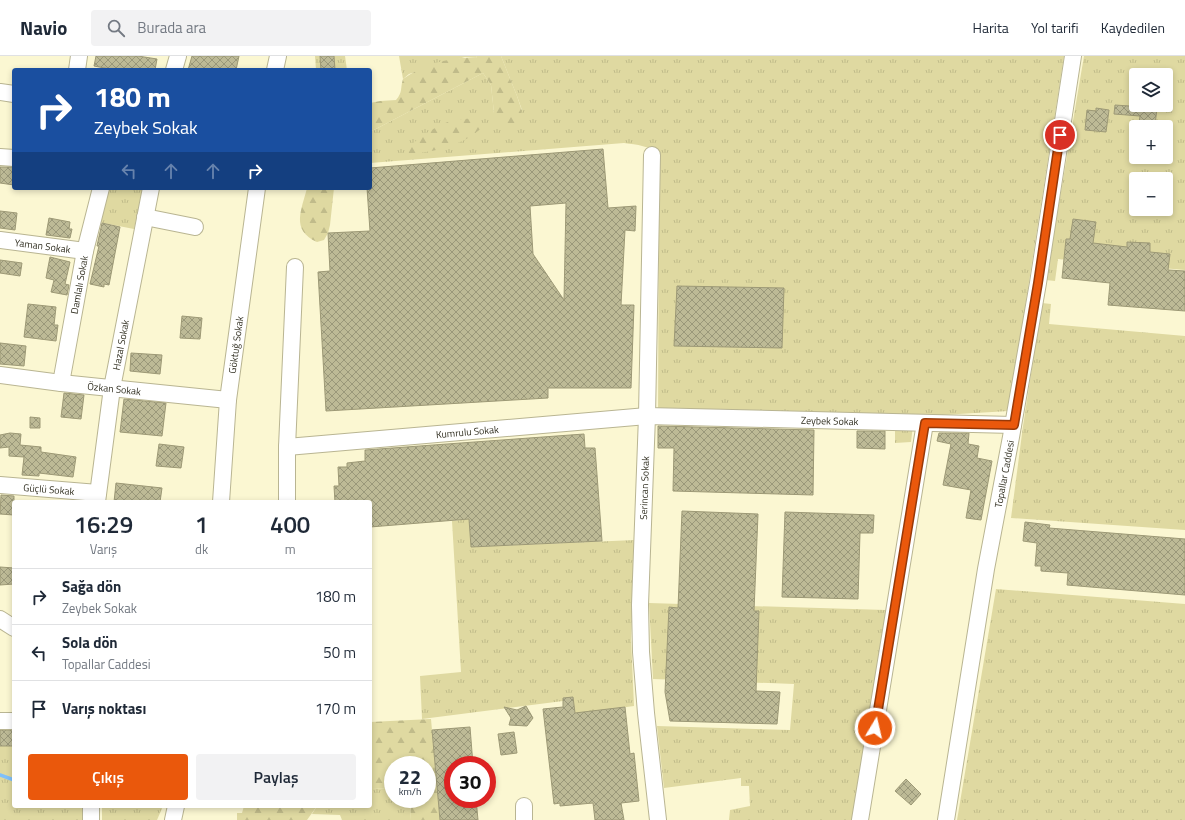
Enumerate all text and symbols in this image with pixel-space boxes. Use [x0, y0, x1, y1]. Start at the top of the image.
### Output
search box [91, 10, 371, 46]
text: Navio [20, 13, 67, 42]
text: Burada ara [137, 16, 206, 39]
icon: search [105, 17, 127, 39]
text: Harita [973, 17, 1009, 38]
text: Yol tarifi [1031, 17, 1079, 38]
text: Kaydedilen [1101, 17, 1165, 38]
map controls [1129, 68, 1173, 216]
button: layers [1129, 68, 1173, 112]
text: 180 m [94, 75, 171, 118]
icon: right [28, 84, 80, 136]
text: Zeybek Sokak [94, 114, 198, 141]
pin [1043, 118, 1077, 152]
button: + [1129, 120, 1173, 164]
icon: arrive [1049, 124, 1071, 146]
icon: left [118, 160, 140, 182]
icon: ahead [160, 160, 182, 182]
icon: ahead [202, 160, 224, 182]
icon: right [244, 160, 266, 182]
button: − [1129, 172, 1173, 216]
street label: Yaman Sokak [14, 235, 72, 257]
street label: Damlalı Sokak [67, 254, 92, 315]
street label: Göktuğ Sokak [225, 315, 247, 374]
street label: Hazal Sokak [109, 318, 133, 371]
street label: Özkan Sokak [87, 379, 142, 399]
street label: Zeybek Sokak [801, 413, 859, 429]
street label: Kumrulu Sokak [435, 422, 500, 442]
street label: Topallar Caddesi [991, 439, 1018, 509]
street label: Serincan Sokak [636, 456, 653, 520]
street label: Güçlü Sokak [23, 480, 75, 499]
text: 16:29 [74, 506, 133, 542]
text: 1 [195, 506, 208, 542]
text: 400 [270, 506, 310, 542]
text: Varış [90, 539, 117, 559]
text: dk [195, 539, 208, 559]
text: m [285, 539, 296, 559]
text: Sağa dön [62, 575, 121, 598]
text: 180 m [315, 585, 356, 608]
icon: right [28, 586, 50, 608]
text: Zeybek Sokak [62, 598, 137, 618]
text: Sola dön [62, 631, 118, 654]
text: 50 m [323, 641, 356, 664]
icon: left [28, 642, 50, 664]
text: Topallar Caddesi [62, 654, 151, 674]
text: Varış noktası [62, 697, 146, 720]
text: 170 m [315, 697, 356, 720]
icon: arrive [28, 698, 50, 720]
position arrow [854, 707, 896, 749]
button: Çıkış [28, 754, 188, 800]
button: Paylaş [196, 754, 356, 800]
speed limit sign: 30 [444, 756, 496, 808]
text: 22 [399, 761, 421, 792]
text: km/h [399, 784, 421, 799]

